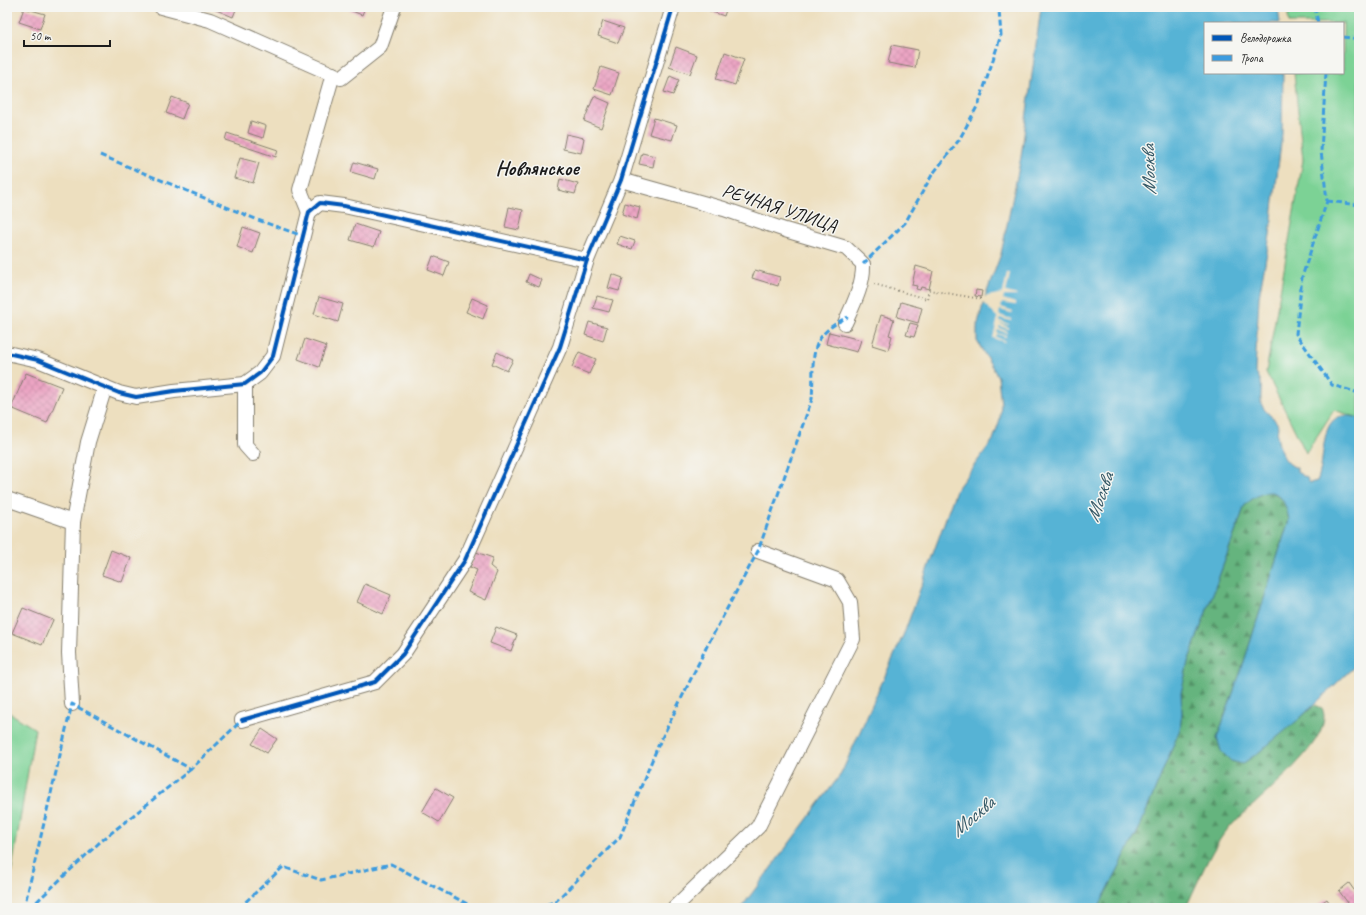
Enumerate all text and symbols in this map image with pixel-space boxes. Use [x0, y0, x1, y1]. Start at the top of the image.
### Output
scale bar [24, 22, 110, 48]
legend [1204, 22, 1344, 74]
text: 50 m [30, 28, 52, 44]
text: Велодорожка [1240, 30, 1292, 46]
text: Тропа [1240, 50, 1264, 66]
water label: Москва [1135, 143, 1162, 195]
district label: Новлянское [495, 155, 581, 181]
street label: РЕЧНАЯ УЛИЦА [719, 178, 841, 238]
water label: Москва [1080, 468, 1120, 525]
water label: Москва [945, 789, 1001, 842]

